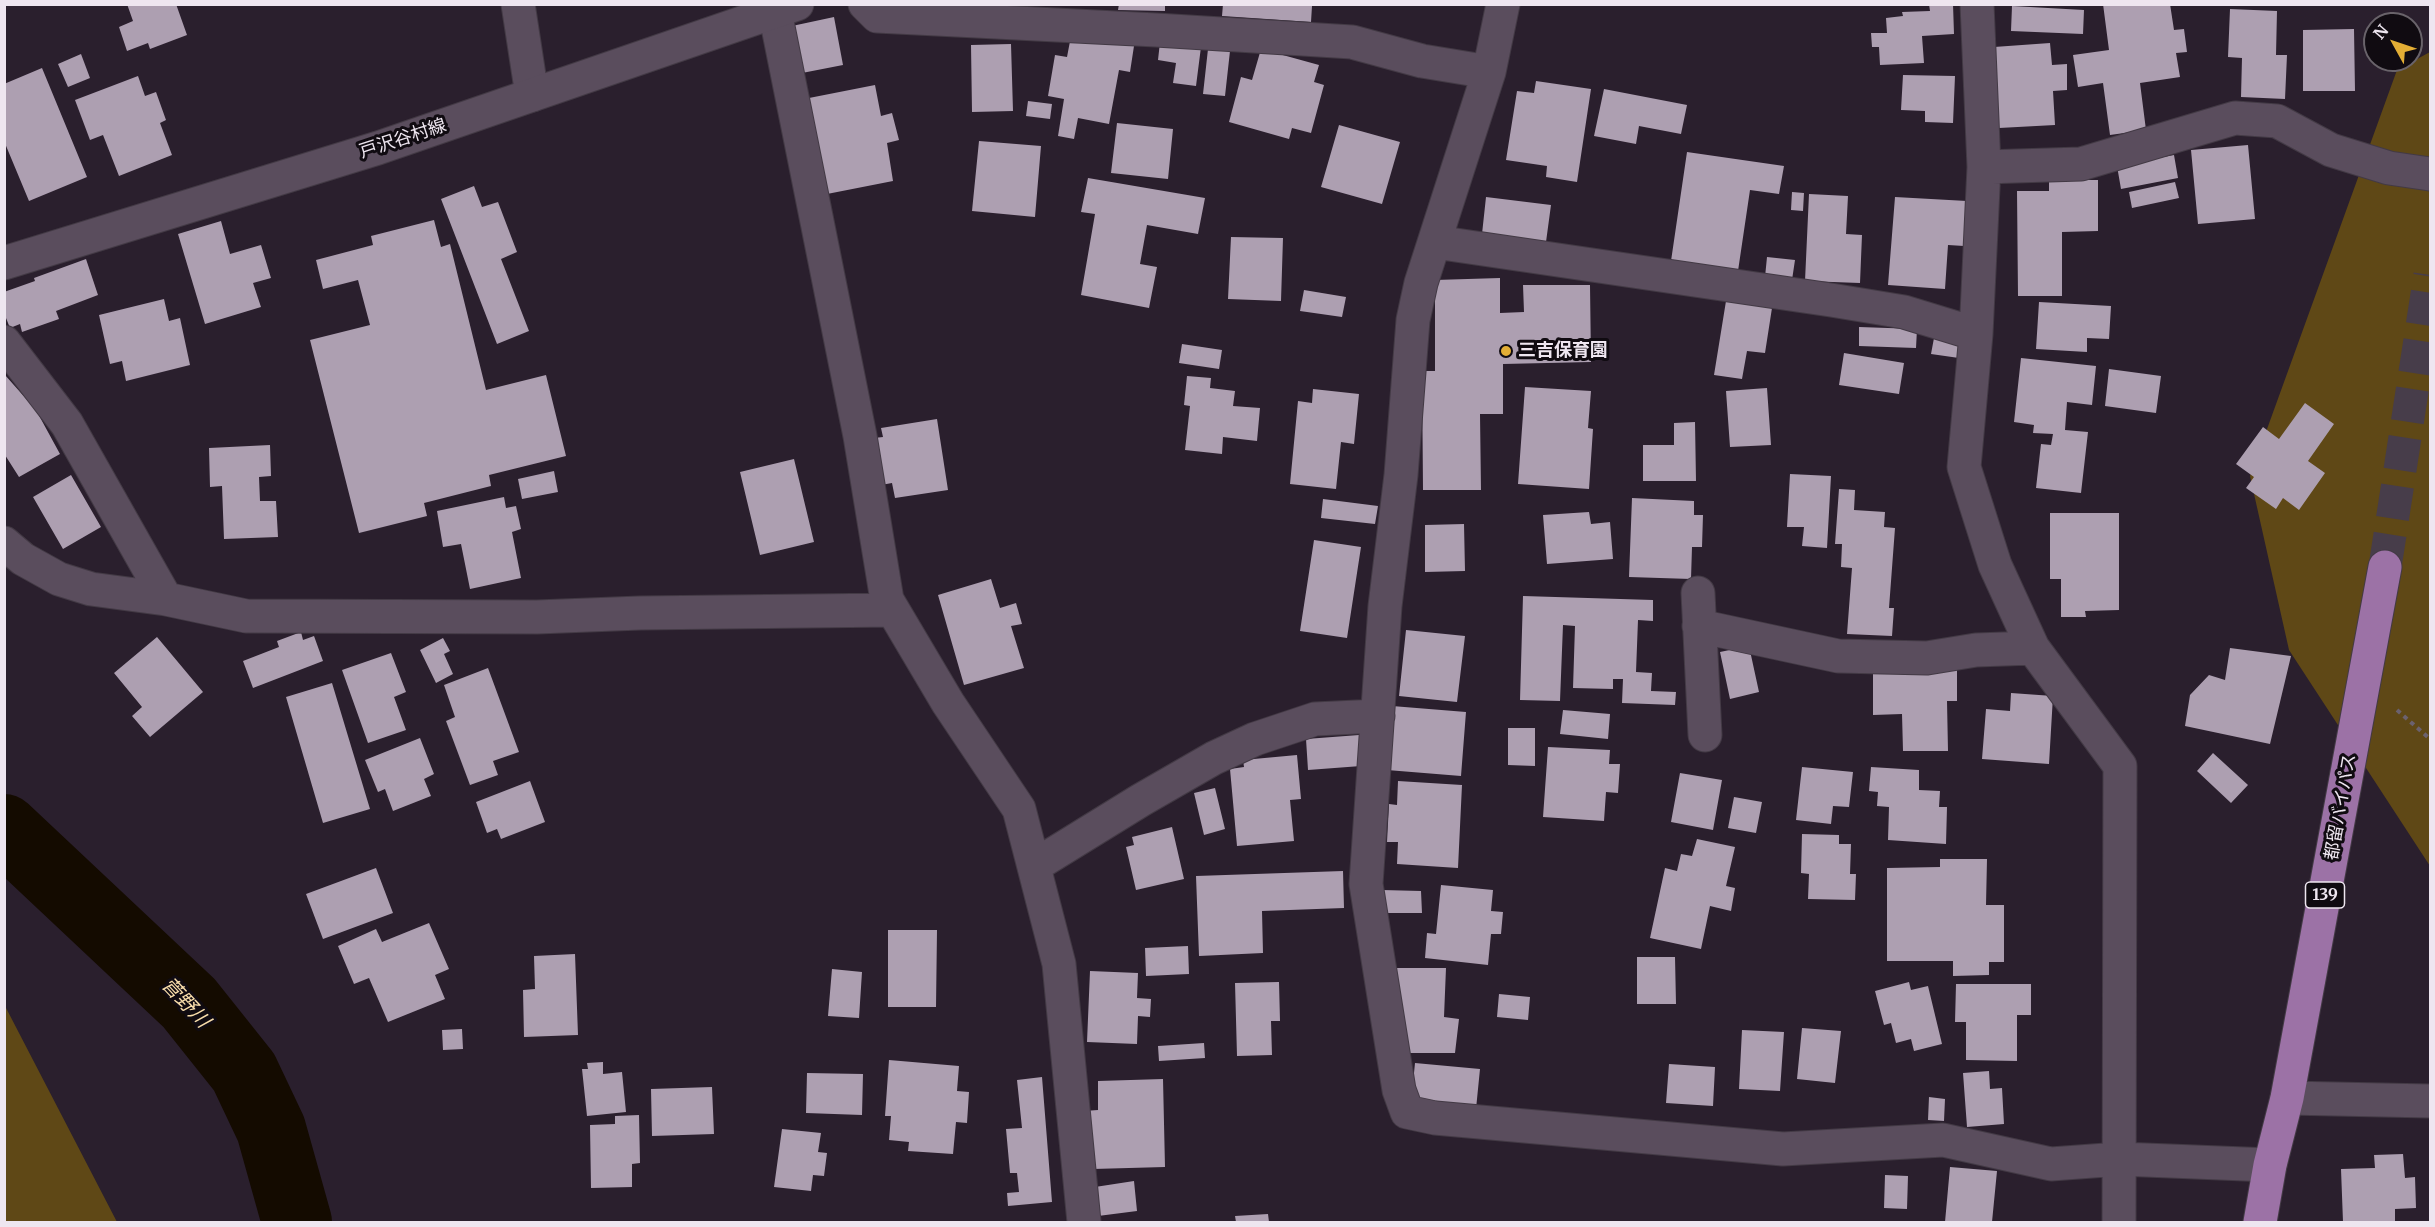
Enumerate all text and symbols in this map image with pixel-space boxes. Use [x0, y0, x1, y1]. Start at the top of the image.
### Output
north arrow [2363, 12, 2423, 72]
text: N [2369, 20, 2392, 43]
street label: 戸沢谷村線 [357, 115, 449, 163]
place label: 三吉保育園 [1518, 340, 1608, 362]
marker: 三吉保育園 [1499, 344, 1513, 358]
street label: 都留バイパス [2321, 752, 2361, 862]
road number: 139 [2306, 882, 2344, 908]
water label: 菅野川 [156, 973, 214, 1033]

